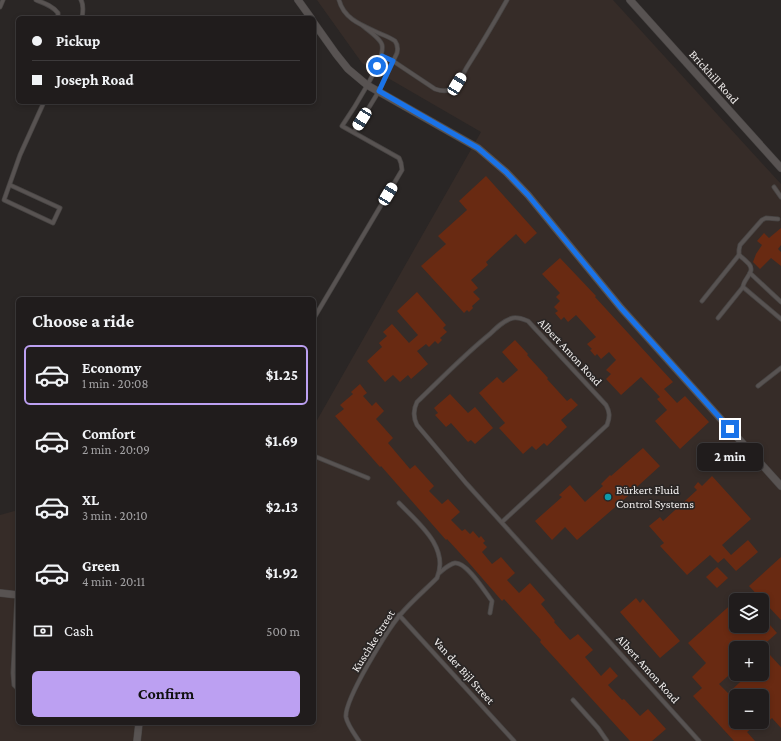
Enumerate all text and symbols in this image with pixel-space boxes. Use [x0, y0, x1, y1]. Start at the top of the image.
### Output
text: Pickup [56, 33, 100, 49]
street label: Brickhill Road [686, 47, 742, 107]
route start [368, 57, 386, 75]
car [446, 71, 468, 97]
text: Joseph Road [56, 72, 134, 88]
car [351, 106, 373, 132]
car [377, 181, 399, 207]
text: Choose a ride [32, 311, 134, 331]
street label: Albert Amon Road [535, 315, 605, 389]
icon: car [34, 357, 70, 393]
text: Economy [82, 360, 141, 376]
text: $1.25 [266, 367, 298, 383]
text: 1 min · 20:08 [82, 376, 148, 391]
route end [721, 420, 739, 438]
icon: car [34, 423, 70, 459]
text: Comfort [82, 426, 136, 442]
text: $1.69 [265, 433, 298, 449]
text: 2 min · 20:09 [82, 442, 150, 457]
callout: 2 min [697, 443, 763, 471]
text: 2 min [714, 449, 746, 464]
place label: Bürkert Fluid Control Systems [616, 483, 694, 511]
icon: car [34, 489, 70, 525]
text: XL [82, 492, 99, 508]
marker: Bürkert Fluid Control Systems [603, 492, 613, 502]
text: $2.13 [266, 499, 298, 515]
text: 3 min · 20:10 [82, 508, 148, 523]
icon: car [34, 555, 70, 591]
text: Green [82, 558, 120, 574]
text: $1.92 [265, 565, 298, 581]
text: 4 min · 20:11 [82, 574, 145, 589]
map controls [729, 593, 769, 729]
button: layers [729, 593, 769, 633]
street label: Kuschke Street [348, 607, 398, 675]
icon: cash [32, 620, 54, 642]
text: Cash [64, 623, 94, 639]
text: 500 m [266, 624, 300, 639]
street label: Albert Amon Road [614, 632, 683, 707]
street label: Van der Bijl Street [430, 635, 498, 708]
button: + [729, 641, 769, 681]
button: Confirm [32, 671, 300, 717]
button: − [729, 689, 769, 729]

